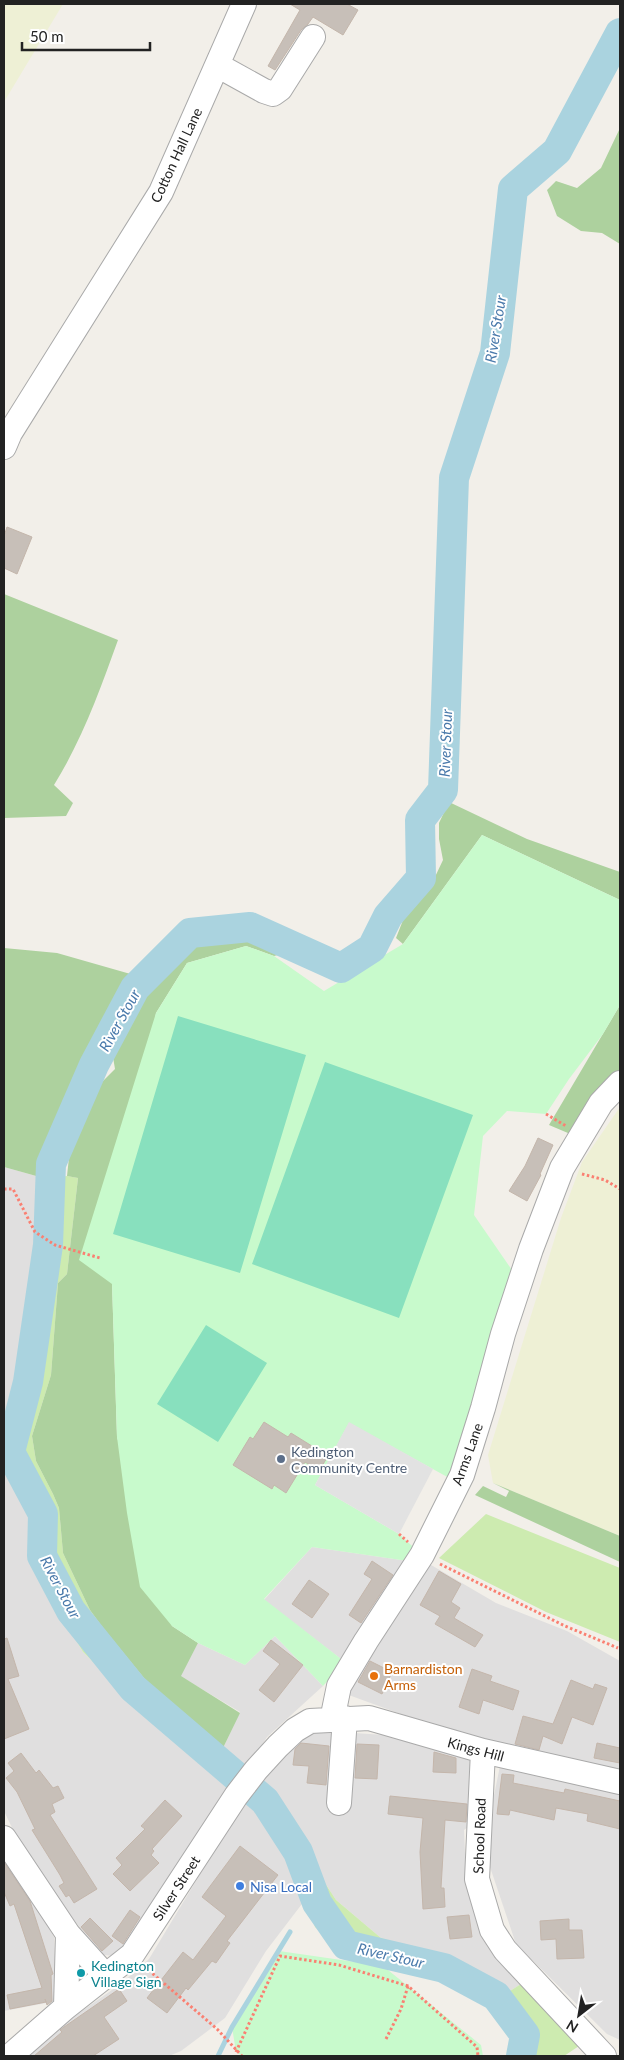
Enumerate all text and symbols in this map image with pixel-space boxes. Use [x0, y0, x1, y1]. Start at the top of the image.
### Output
scale bar [22, 20, 150, 52]
text: 50 m [30, 27, 64, 45]
street label: Cotton Hall Lane [147, 105, 205, 205]
water label: River Stour [481, 293, 509, 364]
water label: River Stour [435, 708, 455, 777]
water label: River Stour [95, 985, 144, 1054]
street label: Arms Lane [448, 1421, 486, 1487]
place label: Kedington Community Centre [291, 1443, 407, 1476]
marker: Kedington Community Centre [275, 1453, 287, 1465]
water label: River Stour [37, 1553, 85, 1622]
place label: Barnardiston Arms [384, 1660, 463, 1693]
marker: Barnardiston Arms [368, 1670, 380, 1682]
street label: Kings Hill [446, 1733, 506, 1765]
street label: School Road [469, 1798, 489, 1874]
street label: Silver Street [149, 1852, 203, 1924]
place label: Nisa Local [250, 1878, 312, 1895]
marker: Nisa Local [234, 1880, 246, 1892]
water label: River Stour [356, 1939, 427, 1972]
place label: Kedington Village Sign [91, 1957, 162, 1990]
marker: Kedington Village Sign [75, 1967, 87, 1979]
north arrow [554, 1990, 604, 2040]
text: N [563, 2017, 581, 2037]

